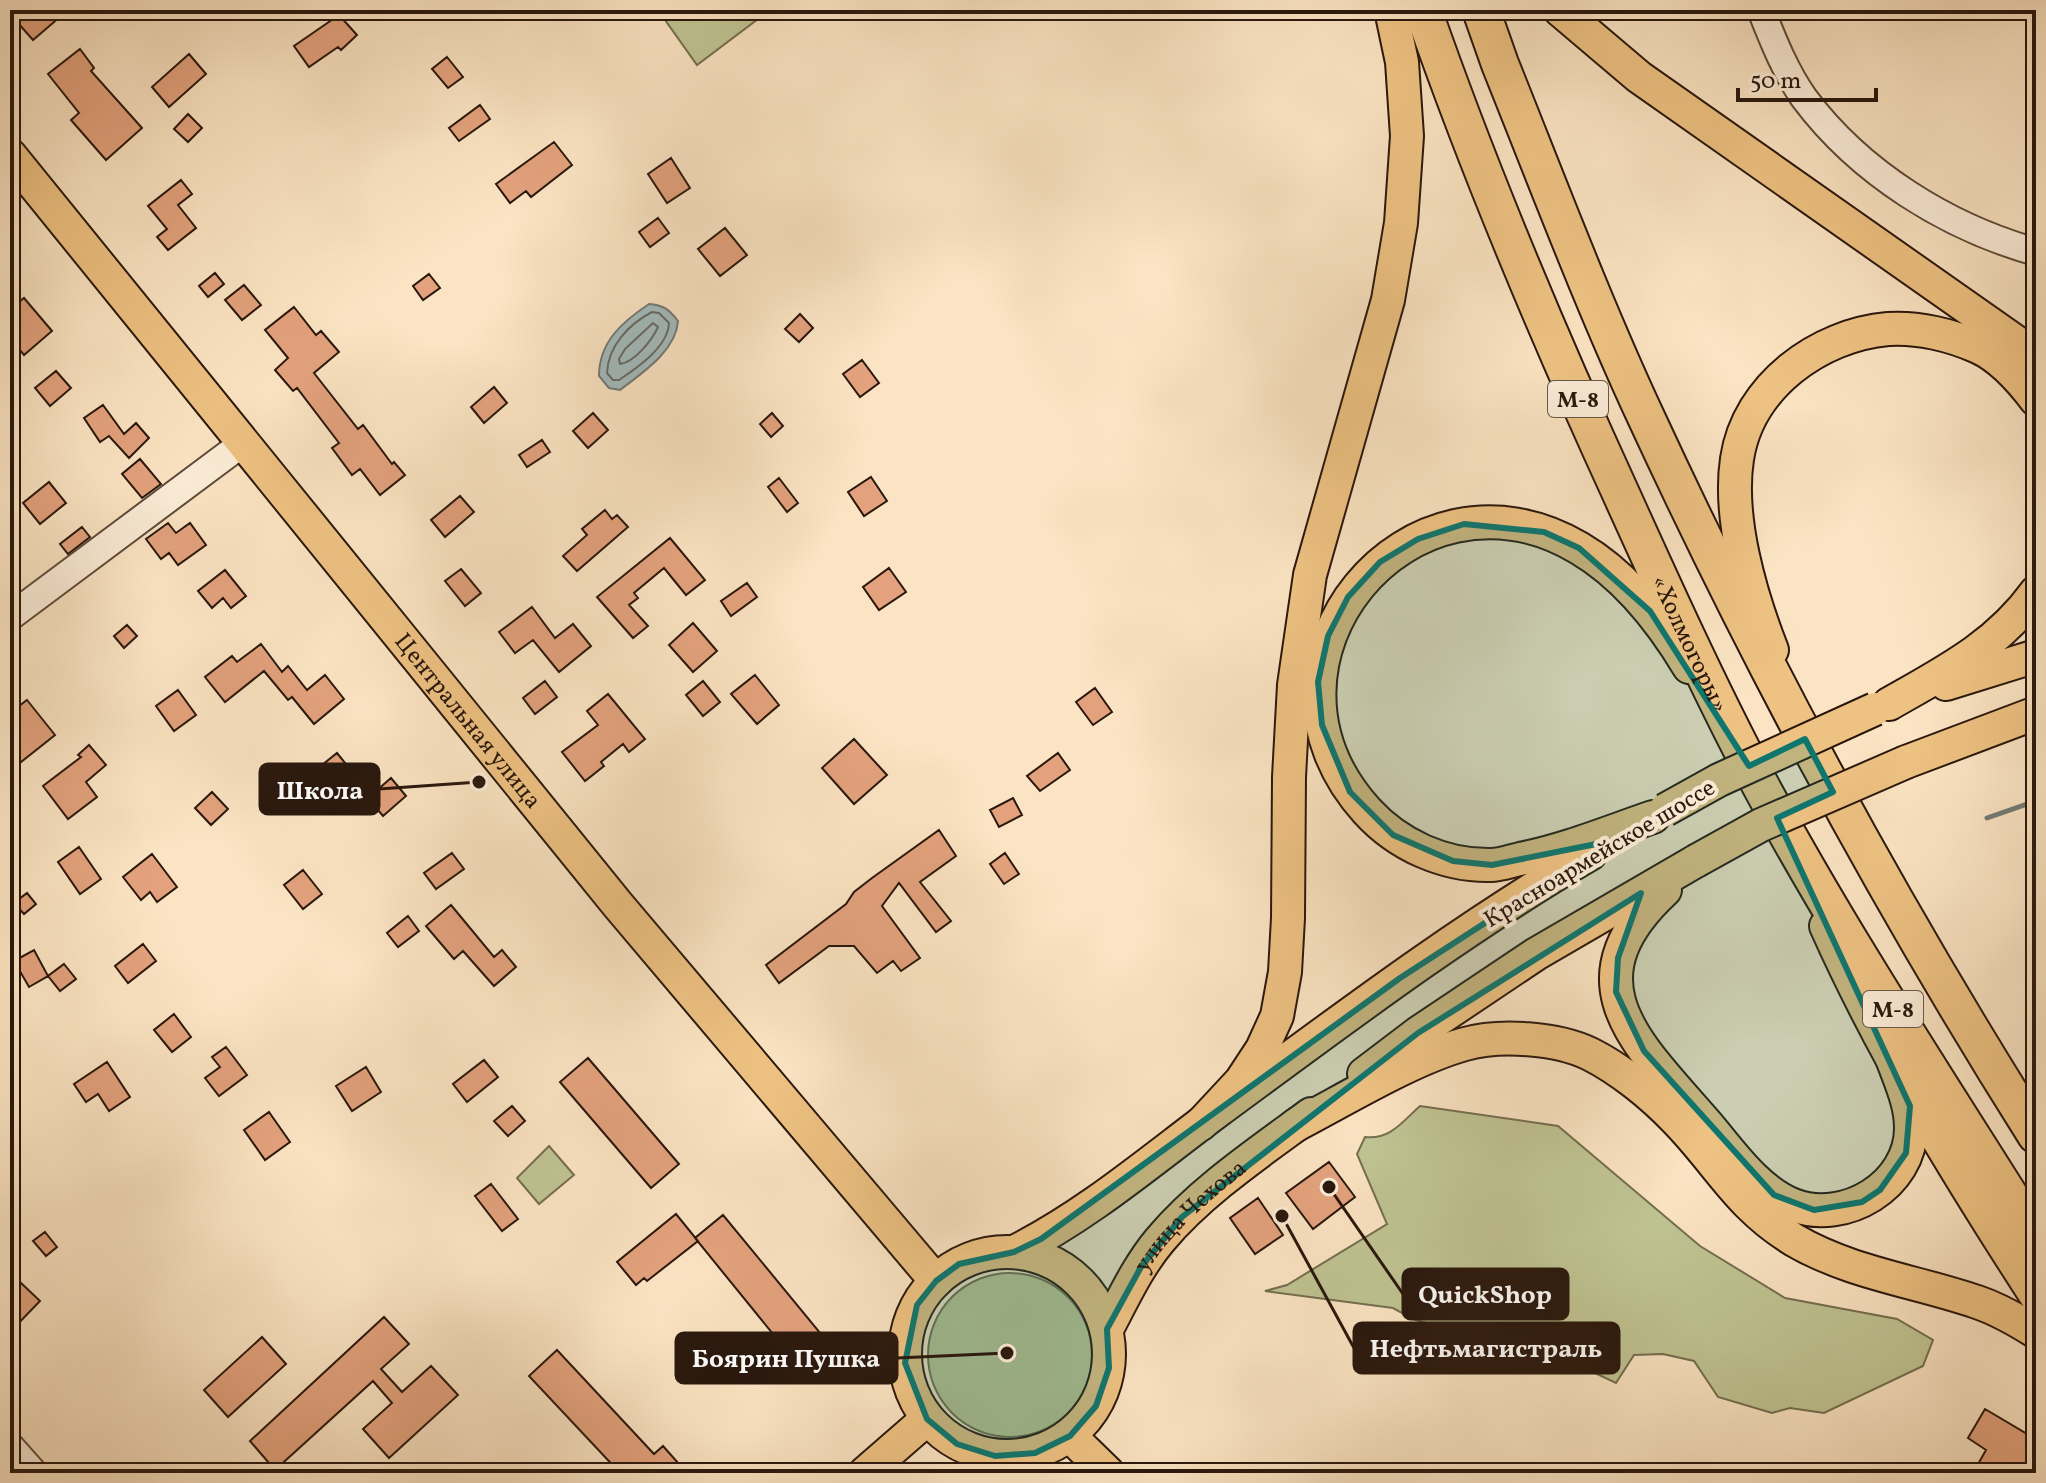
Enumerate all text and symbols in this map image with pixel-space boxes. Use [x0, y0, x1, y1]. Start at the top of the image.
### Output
scale bar [1738, 52, 1876, 102]
text: 50 m [1750, 65, 1802, 99]
road number: М-8 [1548, 381, 1608, 417]
street label: «Холмогоры» [1641, 570, 1736, 719]
street label: Центральная улица [385, 627, 549, 817]
callout: Школа [260, 764, 379, 814]
street label: Красноармейское шоссе [1478, 772, 1722, 937]
text: Школа [277, 774, 363, 810]
road number: М-8 [1863, 991, 1923, 1027]
street label: улица Чехова [1126, 1152, 1255, 1280]
callout: QuickShop [1403, 1269, 1568, 1319]
text: QuickShop [1418, 1278, 1552, 1314]
callout: Нефтьмагистраль [1354, 1323, 1619, 1373]
text: Нефтьмагистраль [1370, 1332, 1602, 1368]
callout: Боярин Пушка [676, 1333, 897, 1383]
text: Боярин Пушка [692, 1342, 880, 1378]

